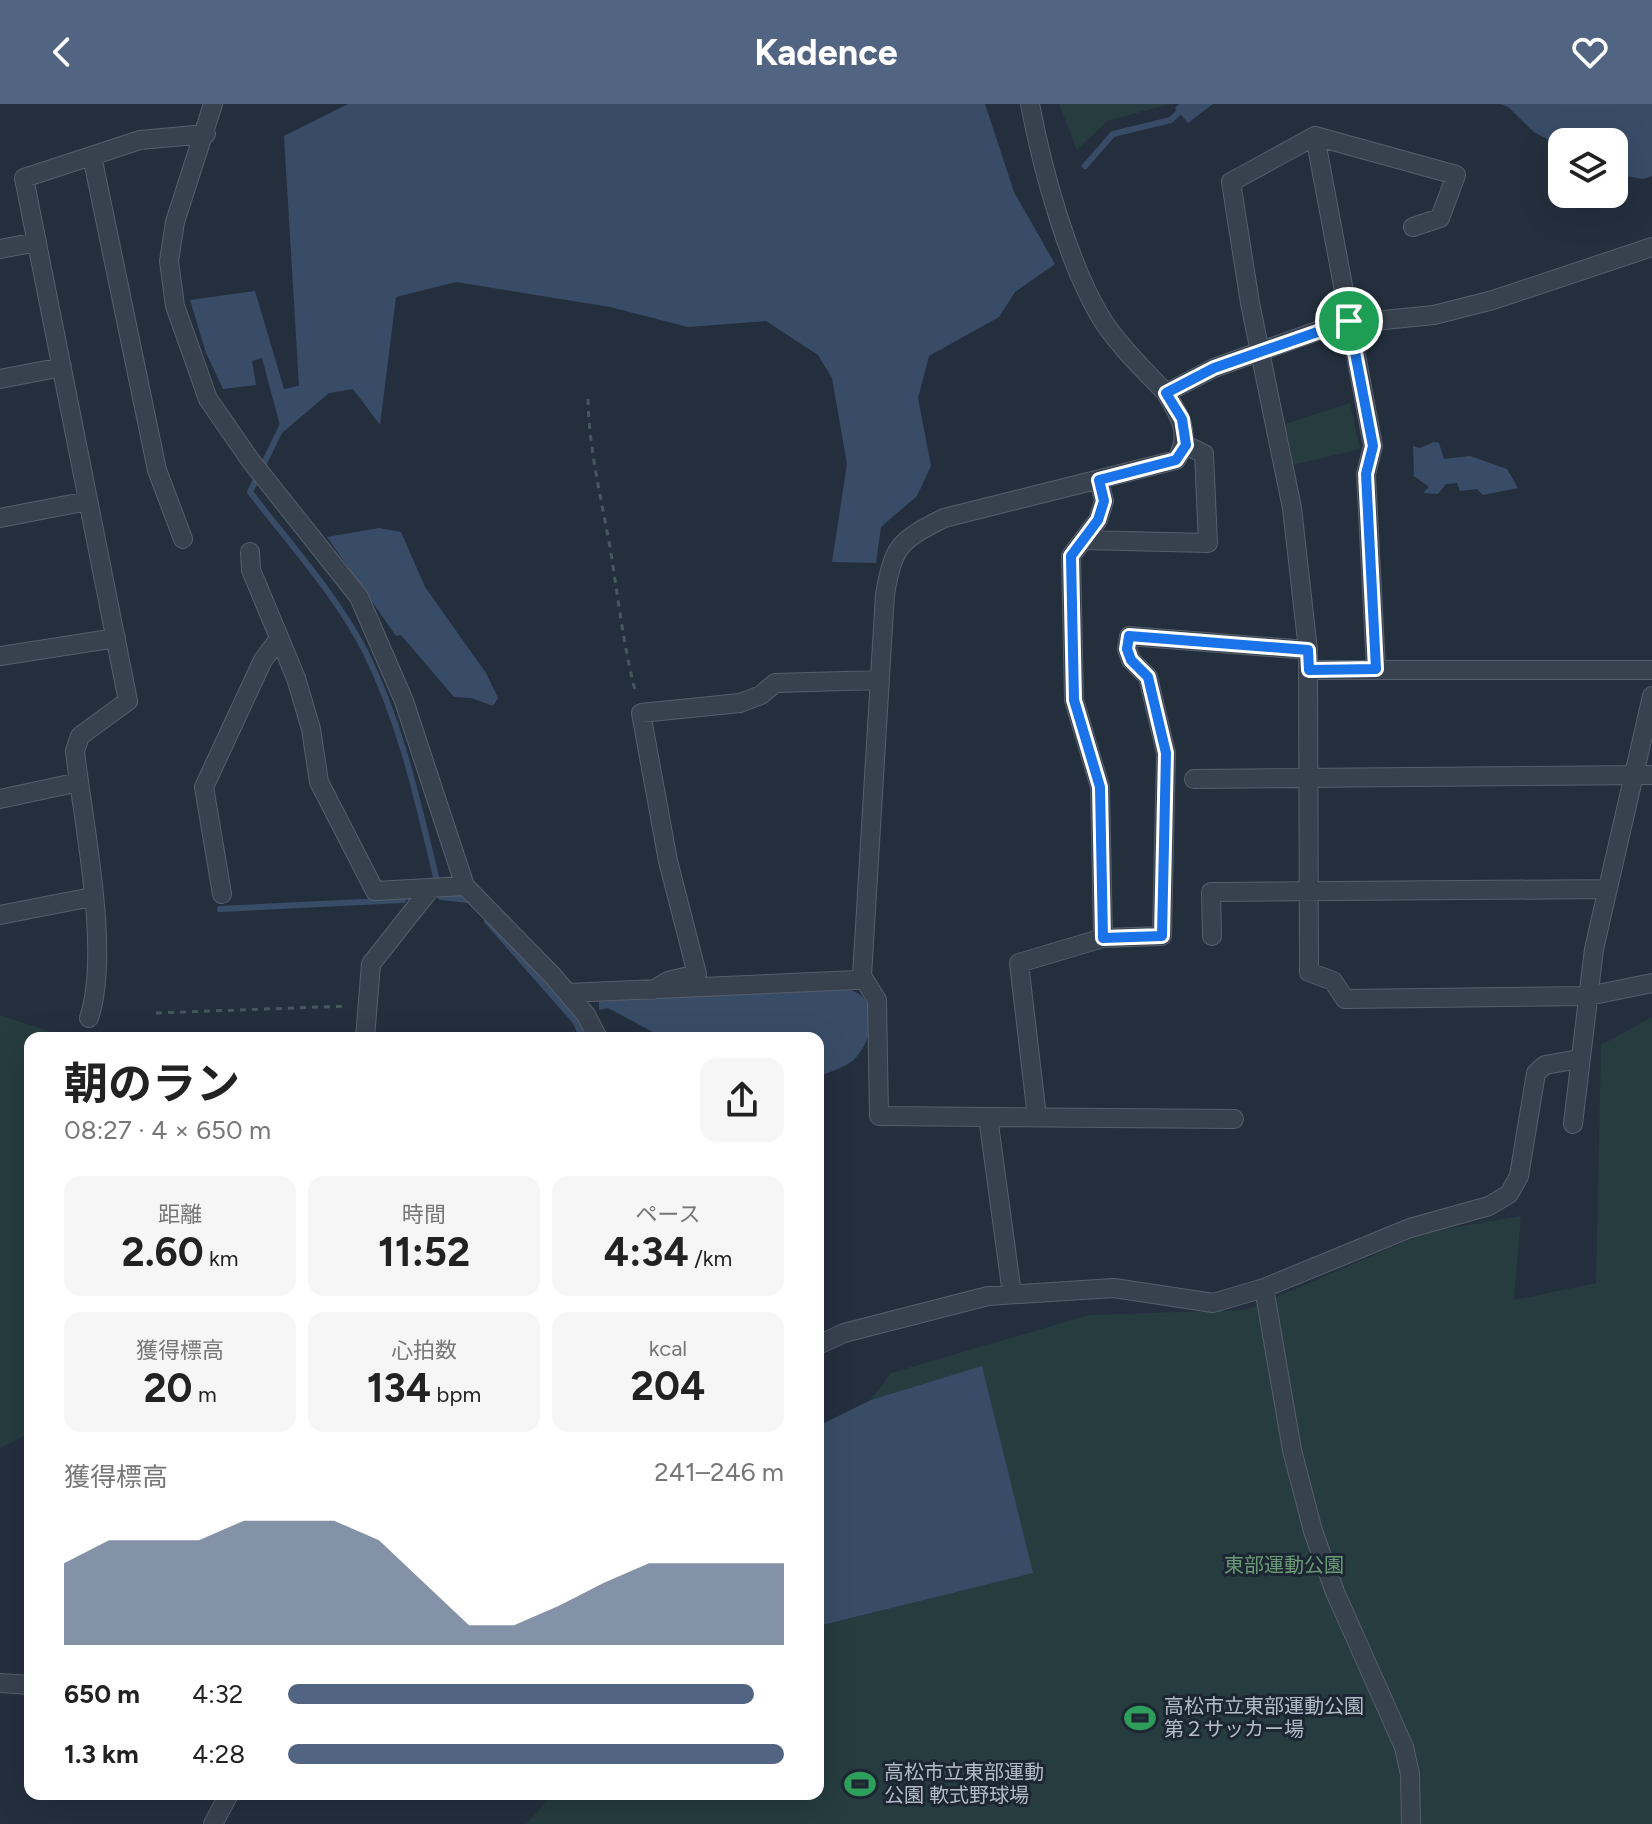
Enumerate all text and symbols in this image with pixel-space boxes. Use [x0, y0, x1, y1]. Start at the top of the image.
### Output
icon: back [40, 30, 84, 74]
icon: heart [1568, 30, 1612, 74]
text: Kadence [754, 31, 898, 74]
map controls [1548, 128, 1628, 208]
button: layers [1548, 128, 1628, 208]
pin [1315, 287, 1383, 355]
icon: arrive [1327, 299, 1371, 343]
text: 朝のラン [64, 1057, 240, 1110]
button: share [700, 1058, 784, 1142]
text: 08:27 · 4 × 650 m [64, 1114, 271, 1146]
text: 距離 [158, 1201, 202, 1228]
text: 時間 [402, 1201, 446, 1228]
text: ペース [636, 1201, 700, 1228]
text: 2.60 [121, 1228, 204, 1276]
text: 11:52 [378, 1228, 470, 1276]
text: 4:34 [604, 1228, 689, 1276]
text: km [204, 1245, 239, 1272]
text: /km [689, 1245, 732, 1272]
text: kcal [649, 1335, 687, 1362]
text: 獲得標高 [136, 1337, 224, 1364]
text: 心拍数 [391, 1337, 457, 1364]
text: 204 [631, 1362, 705, 1410]
text: 20 [143, 1364, 192, 1412]
text: 134 [367, 1364, 431, 1412]
text: m [192, 1381, 217, 1408]
text: bpm [431, 1381, 481, 1408]
text: 241–246 m [654, 1456, 784, 1488]
text: 獲得標高 [64, 1461, 168, 1493]
park label: 東部運動公園 [1224, 1553, 1344, 1577]
text: 650 m [64, 1678, 140, 1710]
text: 4:32 [192, 1678, 243, 1710]
place label: 高松市立東部運動公園 第２サッカー場 [1164, 1694, 1364, 1741]
sports icon: 高松市立東部運動公園 第２サッカー場 [1123, 1701, 1157, 1735]
text: 1.3 km [64, 1738, 139, 1770]
text: 4:28 [192, 1738, 245, 1770]
place label: 高松市立東部運動 公園 軟式野球場 [884, 1760, 1044, 1807]
sports icon: 高松市立東部運動 公園 軟式野球場 [843, 1767, 877, 1801]

